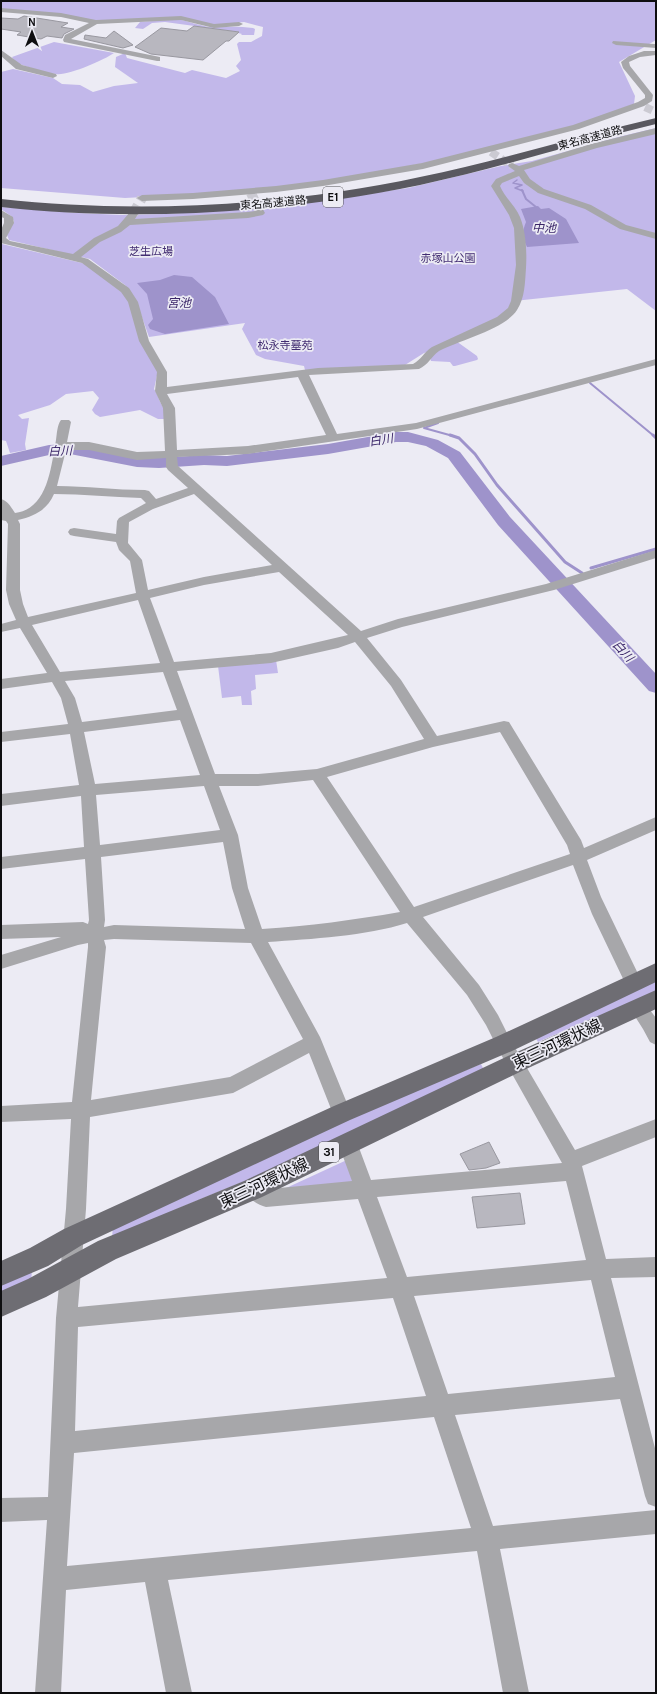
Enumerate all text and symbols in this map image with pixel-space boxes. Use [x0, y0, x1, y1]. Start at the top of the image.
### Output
north arrow [12, 12, 52, 52]
text: N [28, 16, 36, 29]
street label: 東名高速道路 [556, 123, 624, 153]
road number: E1 [323, 187, 343, 207]
street label: 東名高速道路 [240, 194, 306, 212]
water label: 中池 [532, 221, 557, 235]
park label: 芝生広場 [129, 245, 173, 258]
park label: 赤塚山公園 [421, 252, 476, 265]
water label: 宮池 [167, 296, 192, 310]
park label: 松永寺墓苑 [258, 339, 313, 352]
water label: 白川 [368, 431, 396, 449]
water label: 白川 [48, 444, 74, 458]
water label: 白川 [610, 637, 638, 666]
street label: 東三河環状線 [509, 1015, 605, 1073]
road number: 31 [319, 1142, 339, 1162]
street label: 東三河環状線 [216, 1154, 312, 1212]

